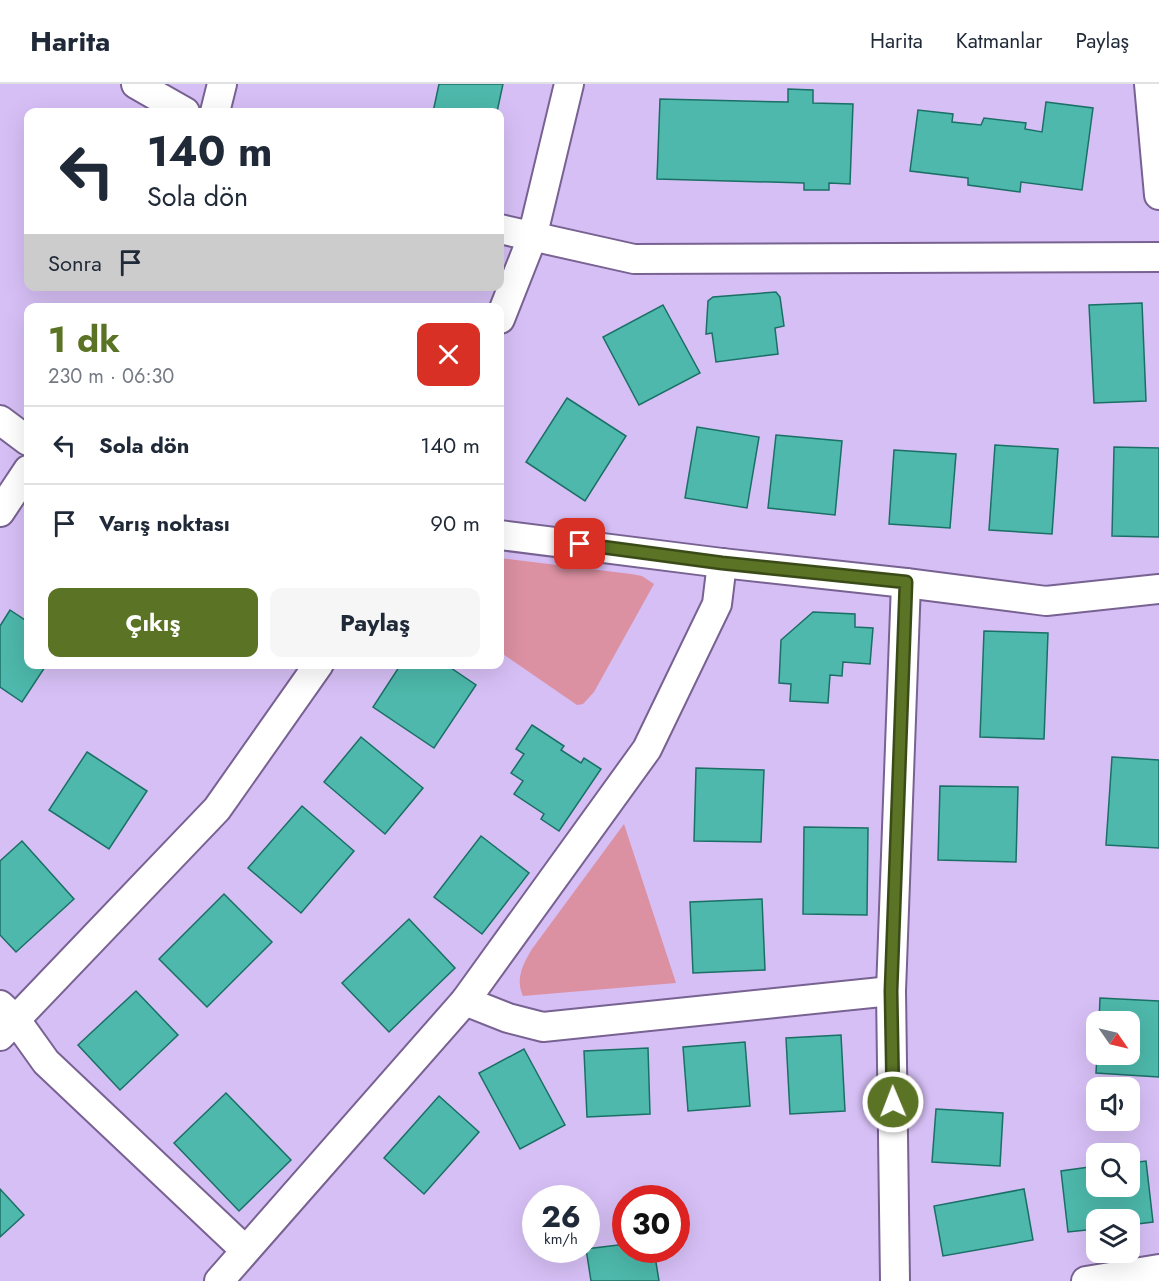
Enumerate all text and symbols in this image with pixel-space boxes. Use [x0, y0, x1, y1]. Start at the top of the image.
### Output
text: Harita [30, 21, 110, 62]
text: Harita [870, 26, 923, 56]
text: Katmanlar [956, 26, 1042, 56]
text: Paylaş [1075, 26, 1129, 56]
text: 140 m [147, 121, 273, 182]
icon: left [48, 132, 126, 210]
text: Sola dön [147, 177, 248, 216]
icon: arrive [114, 246, 147, 279]
text: Sonra [48, 247, 102, 279]
text: 1 dk [48, 313, 120, 365]
button: close [417, 323, 480, 386]
text: 230 m · 06:30 [48, 362, 174, 391]
icon: left [48, 429, 81, 462]
text: Sola dön [99, 429, 189, 461]
text: 140 m [420, 429, 480, 461]
icon: arrive [48, 507, 81, 540]
text: Varış noktası [99, 507, 230, 539]
text: 90 m [430, 507, 480, 539]
pin [554, 518, 605, 569]
icon: arrive [563, 527, 596, 560]
button: Çıkış [48, 588, 258, 657]
button: Paylaş [270, 588, 480, 657]
north arrow [1086, 1011, 1140, 1065]
map controls [1086, 1011, 1140, 1263]
position arrow [861, 1070, 925, 1134]
button: sound [1086, 1077, 1140, 1131]
button: search [1086, 1143, 1140, 1197]
speed limit sign: 30 [612, 1185, 690, 1263]
text: 26 [541, 1195, 581, 1238]
button: layers [1086, 1209, 1140, 1263]
text: km/h [544, 1228, 578, 1250]

